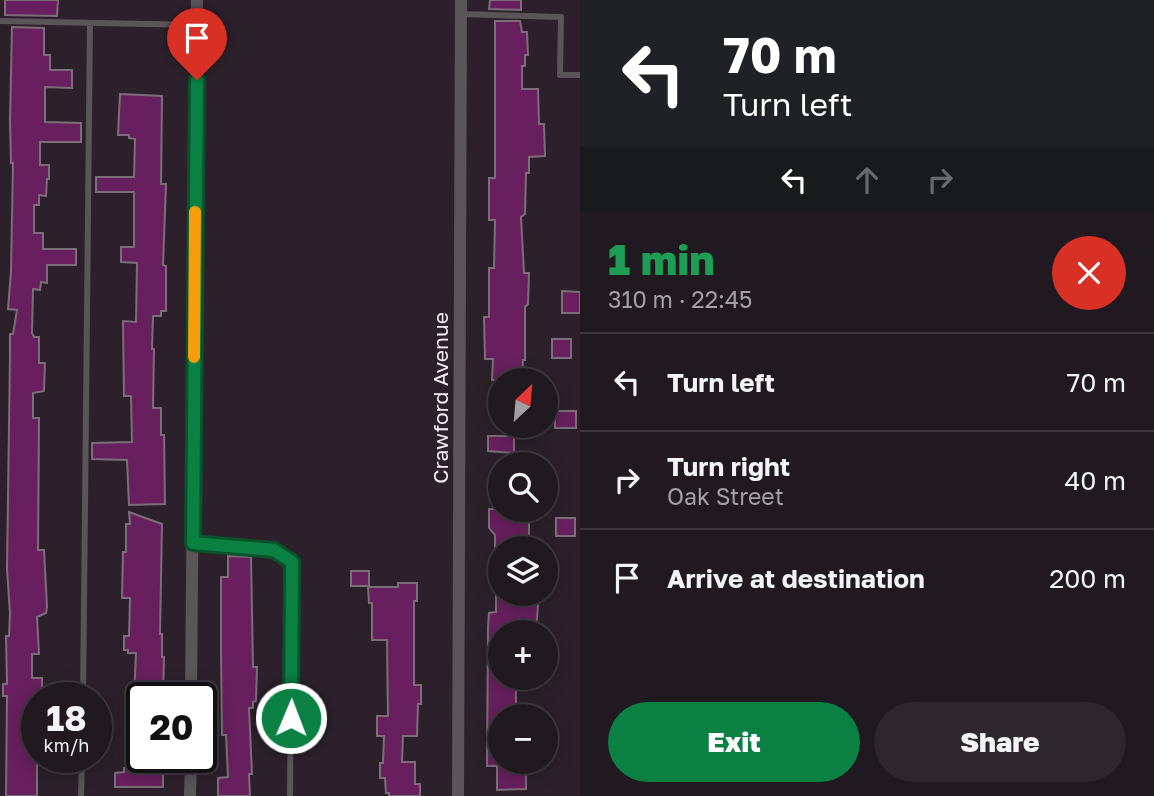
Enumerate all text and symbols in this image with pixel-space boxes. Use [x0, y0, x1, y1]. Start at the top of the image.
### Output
pin [167, 8, 227, 80]
icon: arrive [178, 19, 216, 57]
text: 70 m [723, 25, 837, 84]
icon: left [608, 28, 699, 119]
text: Turn left [723, 85, 852, 123]
icon: left [775, 161, 813, 199]
icon: ahead [848, 161, 886, 199]
icon: right [921, 161, 959, 199]
text: 1 min [608, 234, 715, 284]
button: close [1052, 236, 1126, 310]
text: 310 m · 22:45 [608, 285, 752, 313]
street label: Crawford Avenue [427, 312, 453, 484]
icon: left [608, 363, 646, 401]
text: Turn left [667, 367, 775, 398]
text: 70 m [1067, 367, 1126, 398]
north arrow [488, 368, 558, 438]
map controls [488, 368, 558, 774]
text: Turn right [667, 451, 790, 482]
button: search [488, 452, 558, 522]
icon: right [608, 461, 646, 499]
text: 40 m [1065, 465, 1126, 496]
text: Oak Street [667, 482, 784, 510]
button: layers [488, 536, 558, 606]
icon: arrive [608, 559, 646, 597]
text: Arrive at destination [667, 563, 925, 594]
text: 200 m [1049, 563, 1126, 594]
button: + [488, 620, 558, 690]
position arrow [254, 681, 328, 755]
speed limit sign: 20 [126, 682, 217, 773]
text: 18 [46, 697, 87, 739]
button: Exit [608, 702, 860, 782]
button: Share [874, 702, 1126, 782]
button: − [488, 704, 558, 774]
text: km/h [44, 734, 89, 756]

